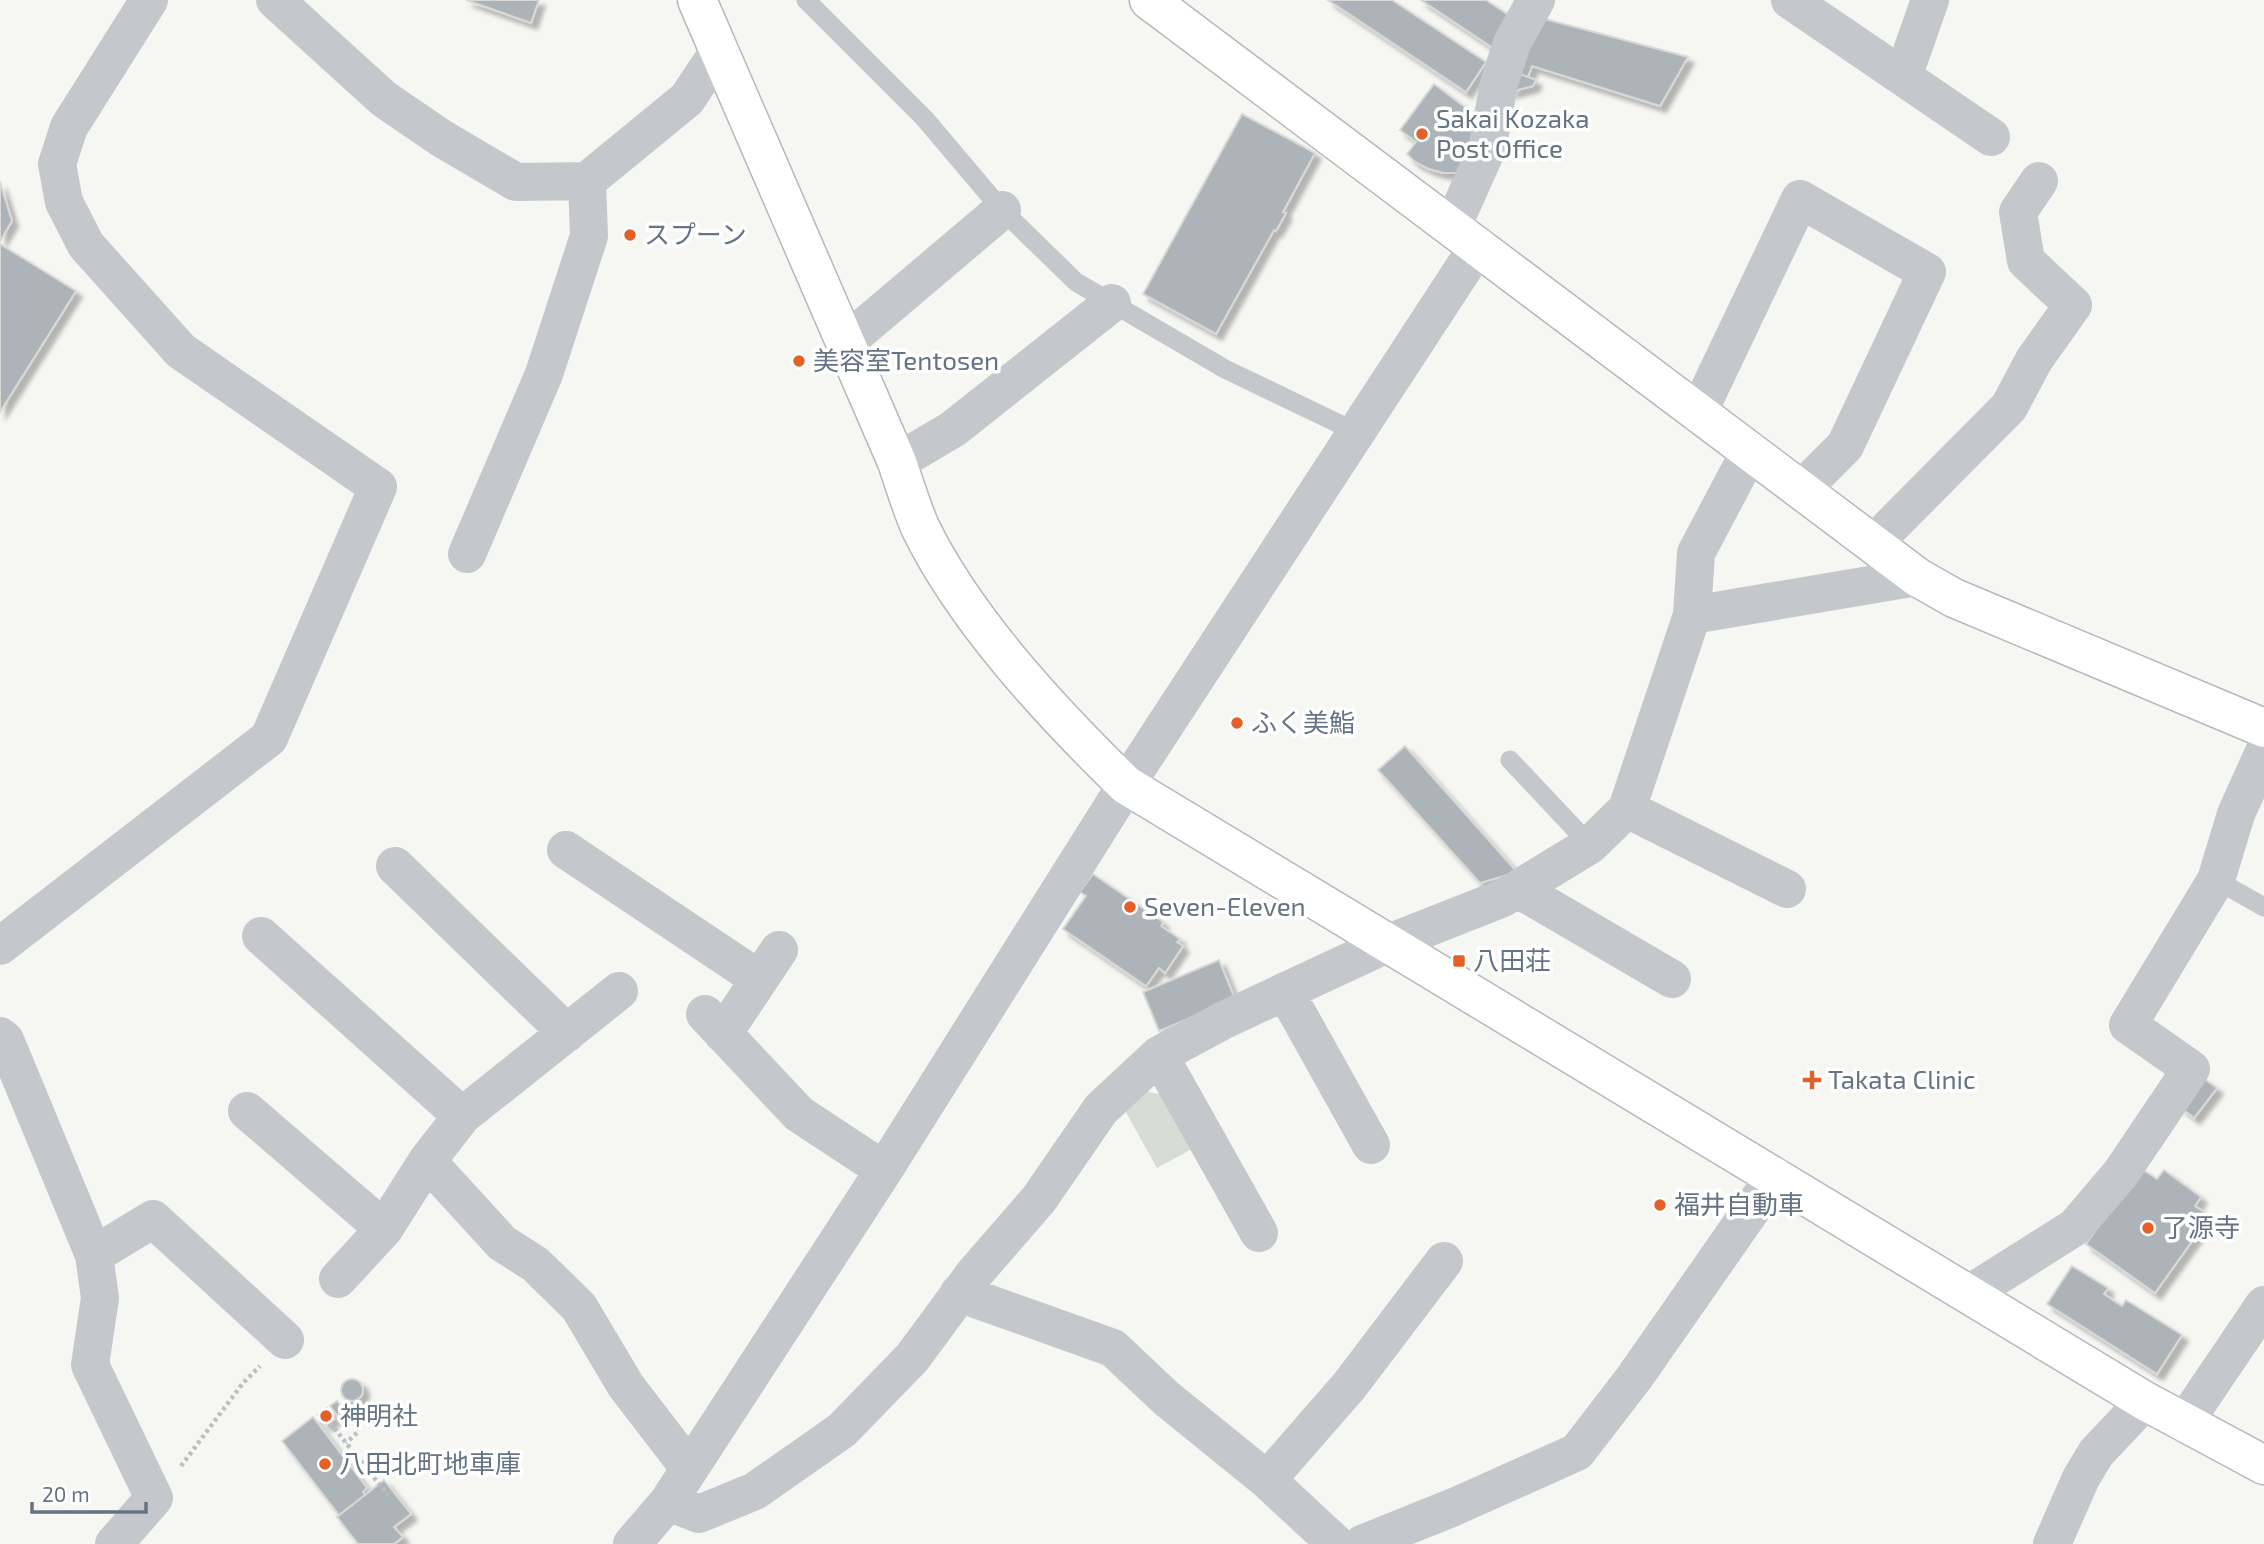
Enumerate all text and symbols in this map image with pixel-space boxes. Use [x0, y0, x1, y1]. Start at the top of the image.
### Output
place label: Sakai Kozaka Post Office [1436, 102, 1589, 163]
marker: Sakai Kozaka Post Office [1414, 126, 1430, 142]
place label: スプーン [644, 218, 747, 249]
marker: スプーン [622, 227, 638, 243]
place label: 美容室Tentosen [813, 344, 999, 375]
marker: 美容室Tentosen [791, 353, 807, 369]
place label: ふく美鮨 [1251, 706, 1355, 737]
marker: ふく美鮨 [1229, 715, 1245, 731]
place label: Seven-Eleven [1144, 890, 1306, 921]
marker: Seven-Eleven [1122, 899, 1138, 915]
place label: 八田荘 [1473, 944, 1551, 975]
marker: 八田荘 [1451, 953, 1467, 969]
place label: Takata Clinic [1828, 1063, 1976, 1094]
marker: Takata Clinic [1802, 1070, 1822, 1090]
place label: 福井自動車 [1674, 1188, 1804, 1219]
marker: 福井自動車 [1652, 1197, 1668, 1213]
place label: 了源寺 [2162, 1211, 2240, 1242]
marker: 了源寺 [2140, 1220, 2156, 1236]
place label: 神明社 [340, 1399, 418, 1430]
marker: 神明社 [318, 1408, 334, 1424]
place label: 八田北町地車庫 [339, 1447, 521, 1478]
marker: 八田北町地車庫 [317, 1456, 333, 1472]
scale bar [32, 1470, 145, 1514]
text: 20 m [42, 1481, 90, 1506]

